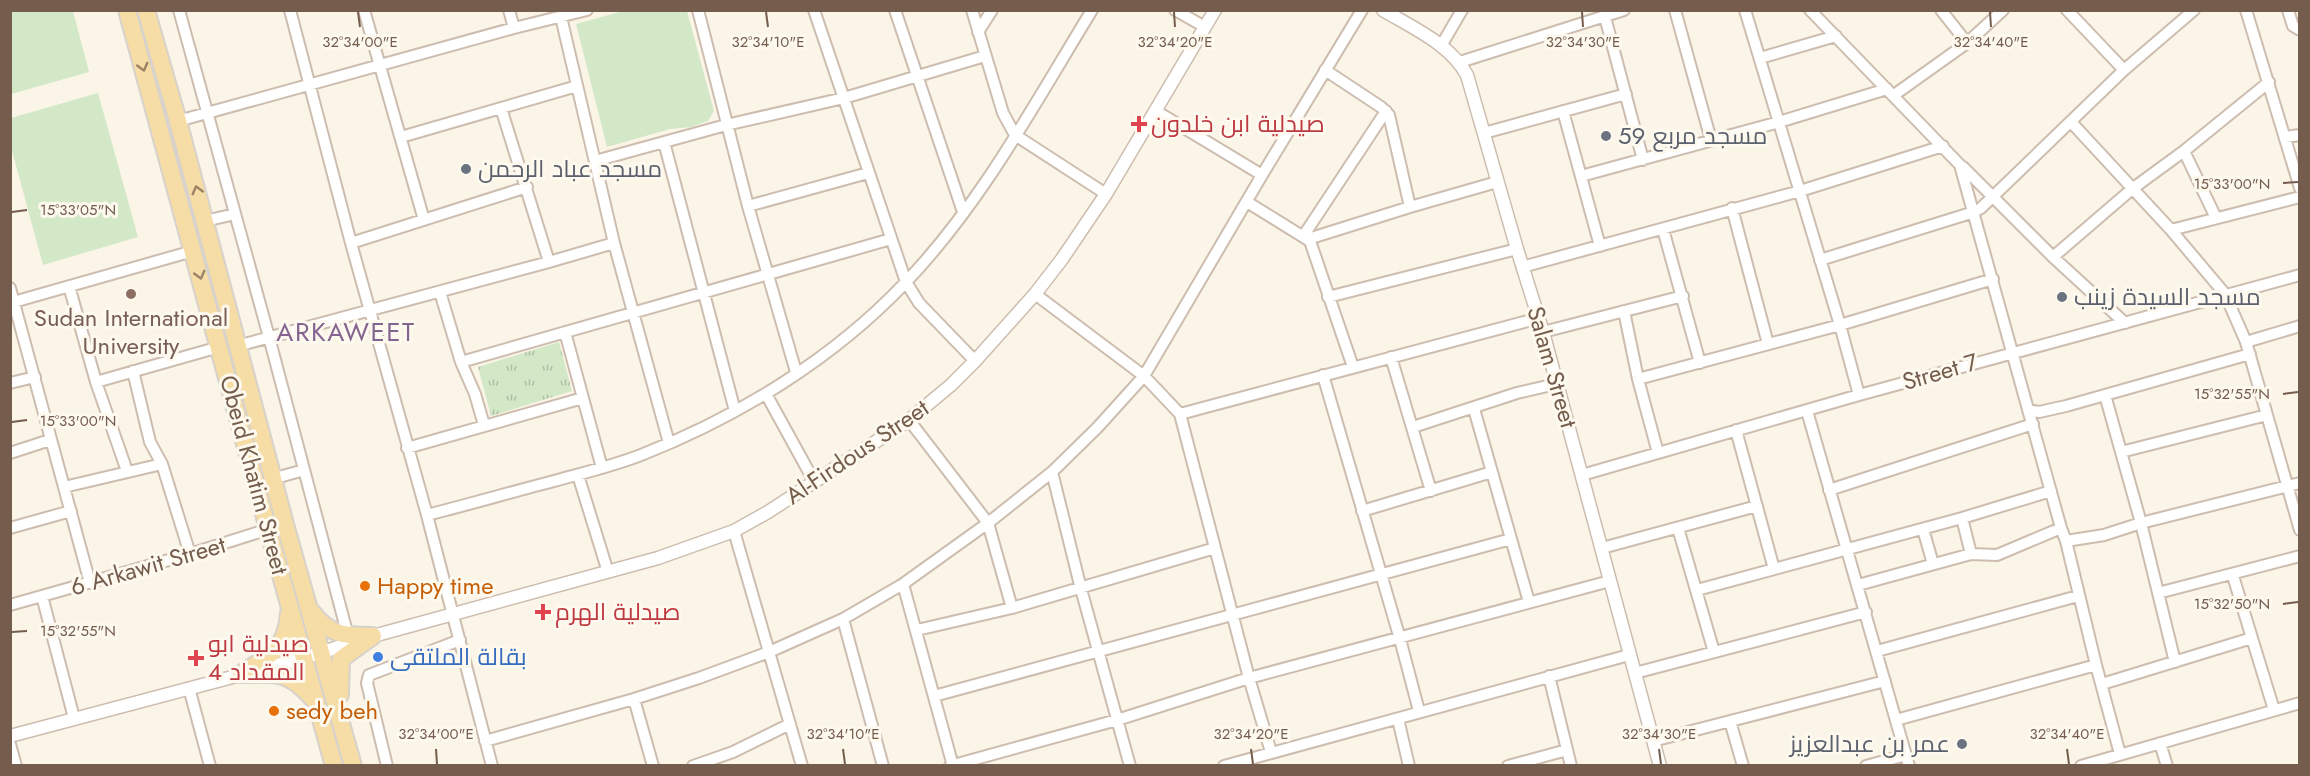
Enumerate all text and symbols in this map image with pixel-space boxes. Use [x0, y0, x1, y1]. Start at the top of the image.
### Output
text: 32°34'00"E [322, 31, 398, 53]
text: 32°34'10"E [731, 31, 805, 53]
text: 32°34'20"E [1138, 31, 1212, 53]
text: 32°34'30"E [1546, 31, 1620, 53]
text: 32°34'40"E [1953, 31, 2029, 53]
one-way arrow [135, 62, 148, 72]
place label: صيدلية ابن خلدون [1151, 106, 1325, 141]
marker: صيدلية ابن خلدون [1132, 117, 1146, 131]
place label: مسجد مربع 59 [1618, 118, 1767, 153]
marker: مسجد مربع 59 [1599, 129, 1613, 143]
place label: مسجد عباد الرحمن [478, 151, 662, 186]
marker: مسجد عباد الرحمن [459, 162, 473, 176]
text: 15°33'00"N [2194, 173, 2270, 195]
one-way arrow [191, 185, 204, 195]
text: 15°33'05"N [40, 199, 116, 221]
one-way arrow [192, 270, 205, 280]
place label: مسجد السيدة زينب [2074, 279, 2261, 314]
marker: Sudan International University [124, 287, 138, 301]
marker: مسجد السيدة زينب [2055, 290, 2069, 304]
place label: Sudan International University [34, 300, 228, 363]
street label: Salam Street [1518, 302, 1587, 432]
district label: ARKAWEET [276, 313, 416, 351]
street label: Street 7 [1898, 344, 1982, 399]
street label: Obeid Khatim Street [211, 371, 298, 579]
text: 15°32'55"N [2194, 383, 2270, 405]
street label: Al-Firdous Street [778, 390, 936, 513]
text: 15°33'00"N [40, 410, 116, 432]
street label: 6 Arkawit Street [66, 527, 230, 604]
place label: Happy time [377, 568, 494, 603]
marker: Happy time [358, 579, 372, 593]
text: 15°32'50"N [2194, 593, 2270, 615]
place label: صيدلية الهرم [555, 594, 680, 629]
marker: صيدلية الهرم [536, 605, 550, 619]
text: 15°32'55"N [40, 620, 116, 642]
place label: صيدلية ابو المقداد 4 [208, 626, 309, 689]
place label: بقالة الملتقى [390, 639, 527, 674]
marker: بقالة الملتقى [371, 650, 385, 664]
marker: صيدلية ابو المقداد 4 [189, 651, 203, 665]
place label: sedy beh [286, 693, 378, 728]
marker: sedy beh [267, 704, 281, 718]
text: 32°34'00"E [398, 723, 474, 745]
text: 32°34'10"E [806, 723, 880, 745]
text: 32°34'20"E [1214, 723, 1288, 745]
text: 32°34'30"E [1622, 723, 1696, 745]
text: 32°34'40"E [2029, 723, 2105, 745]
place label: عمر بن عبدالعزيز [1788, 726, 1950, 761]
marker: عمر بن عبدالعزيز [1955, 737, 1969, 751]

